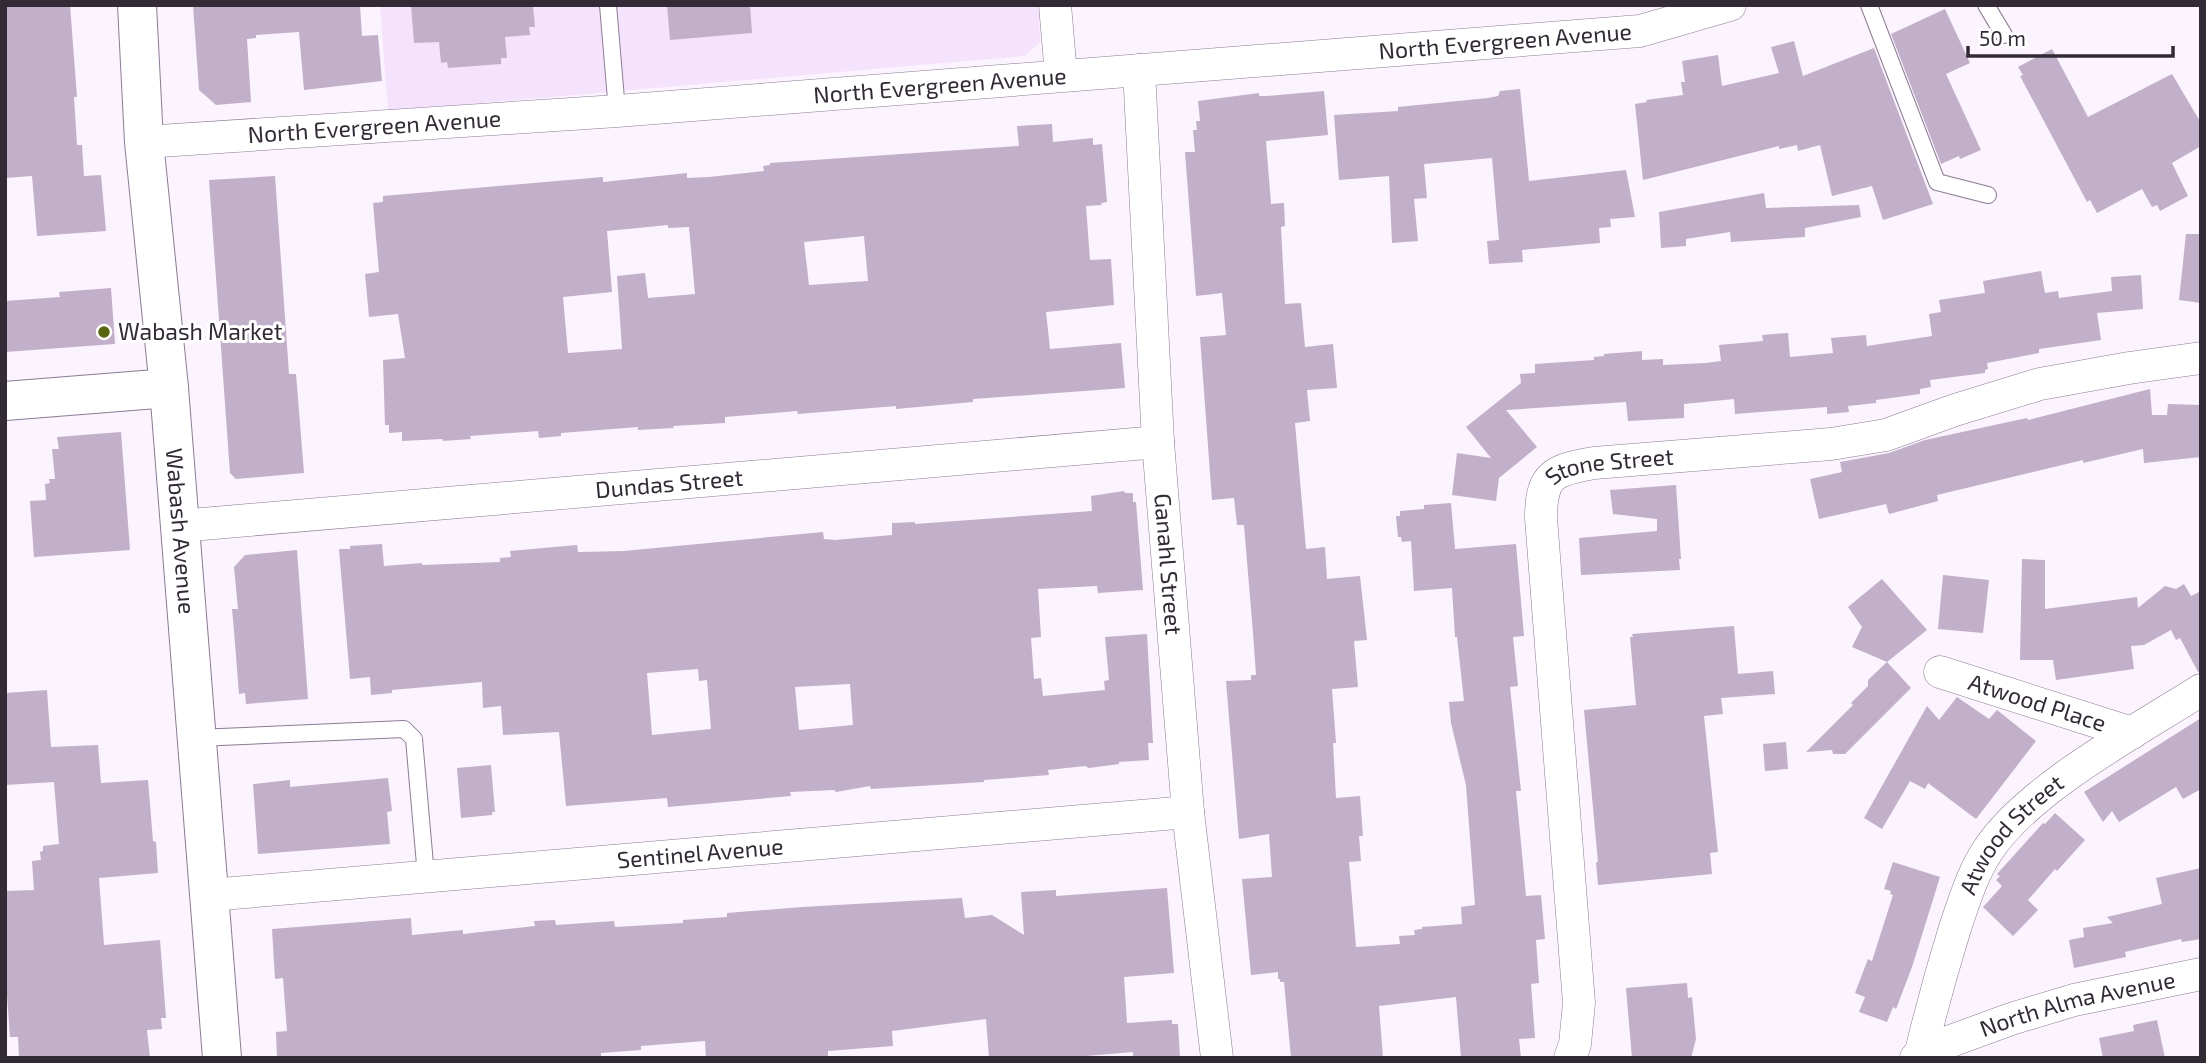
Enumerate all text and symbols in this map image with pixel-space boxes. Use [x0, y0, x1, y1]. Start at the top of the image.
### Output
scale bar [1968, 14, 2173, 58]
street label: North Evergreen Avenue [1378, 17, 1633, 64]
text: 50 m [1979, 25, 2026, 50]
street label: North Evergreen Avenue [812, 61, 1068, 109]
street label: North Evergreen Avenue [247, 104, 502, 148]
place label: Wabash Market [118, 317, 283, 345]
marker: Wabash Market [96, 324, 112, 340]
street label: Stone Street [1539, 442, 1675, 490]
street label: Wabash Avenue [161, 447, 202, 615]
street label: Dundas Street [594, 463, 744, 503]
street label: Ganahl Street [1149, 492, 1189, 636]
street label: Atwood Place [1965, 667, 2110, 737]
street label: Atwood Street [1953, 768, 2069, 898]
street label: Sentinel Avenue [616, 831, 784, 873]
street label: North Alma Avenue [1976, 965, 2178, 1042]

